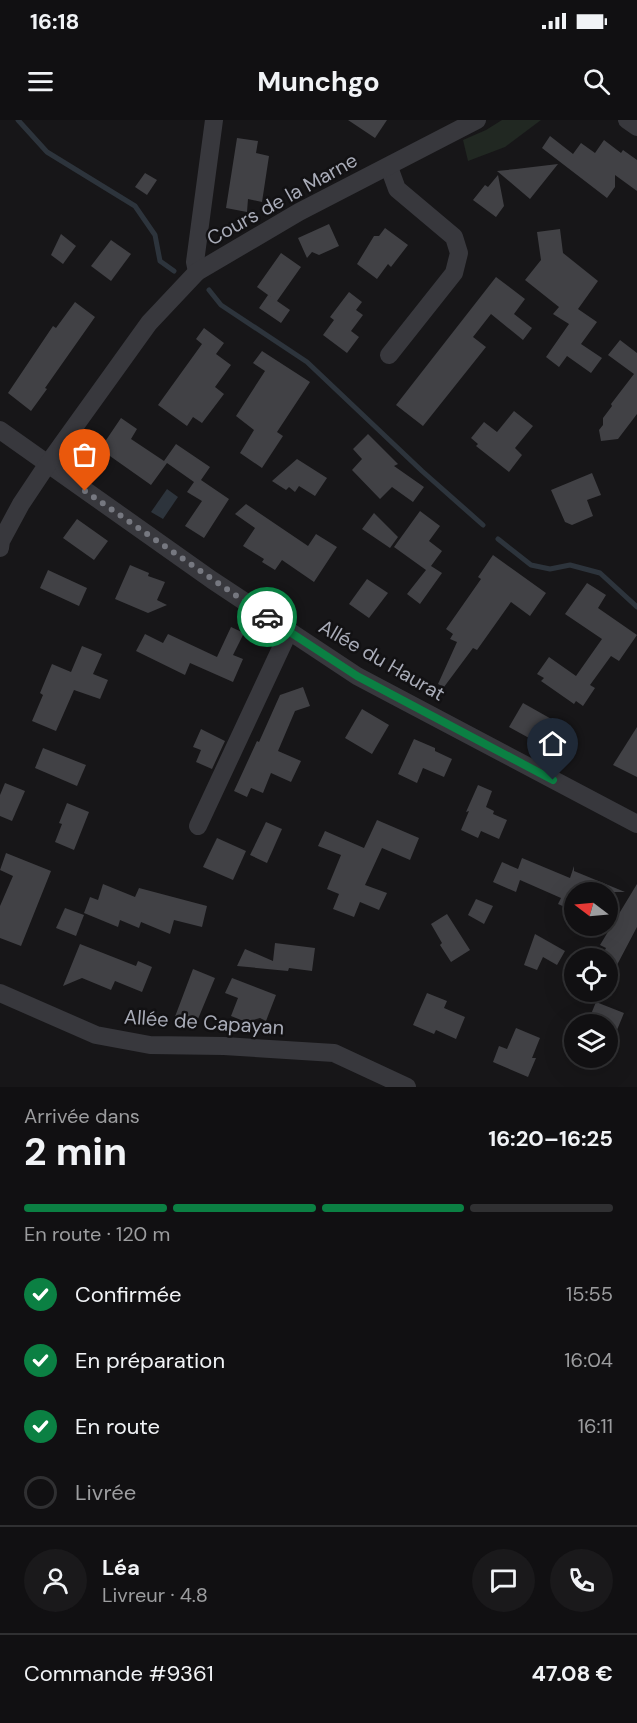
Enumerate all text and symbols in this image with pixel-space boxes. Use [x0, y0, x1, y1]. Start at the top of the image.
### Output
text: 16:18 [30, 7, 79, 36]
text: Munchgo [257, 64, 380, 99]
icon: menu [24, 65, 57, 98]
icon: search [580, 65, 613, 98]
street label: Cours de la Marne [202, 147, 362, 251]
pin [59, 429, 110, 491]
icon: bag [68, 438, 101, 471]
courier [237, 587, 297, 647]
icon: car [251, 601, 284, 634]
street label: Allée du Haurat [314, 613, 450, 707]
pin [527, 718, 578, 780]
icon: home [536, 727, 569, 760]
north arrow [564, 882, 618, 936]
map controls [564, 882, 618, 1068]
button: locate [564, 948, 618, 1002]
street label: Allée de Capayan [123, 1003, 285, 1041]
button: layers [564, 1014, 618, 1068]
text: Arrivée dans [24, 1103, 140, 1129]
text: 16:20–16:25 [488, 1124, 613, 1153]
text: 2 min [24, 1126, 127, 1177]
text: En route · 120 m [24, 1221, 170, 1247]
icon: check [24, 1278, 57, 1311]
text: Confirmée [75, 1280, 182, 1309]
text: 15:55 [566, 1281, 613, 1307]
icon: check [24, 1344, 57, 1377]
text: En préparation [75, 1346, 225, 1375]
text: 16:04 [564, 1347, 613, 1373]
icon: check [24, 1410, 57, 1443]
text: En route [75, 1412, 160, 1441]
text: 16:11 [578, 1413, 613, 1439]
text: Livrée [75, 1478, 136, 1507]
button: person [24, 1549, 87, 1612]
button: chat [472, 1549, 535, 1612]
button: phone [550, 1549, 613, 1612]
text: Léa [102, 1553, 140, 1582]
text: Livreur · 4.8 [102, 1582, 208, 1608]
text: Commande #9361 [24, 1659, 214, 1688]
text: 47.08 € [532, 1659, 613, 1688]

